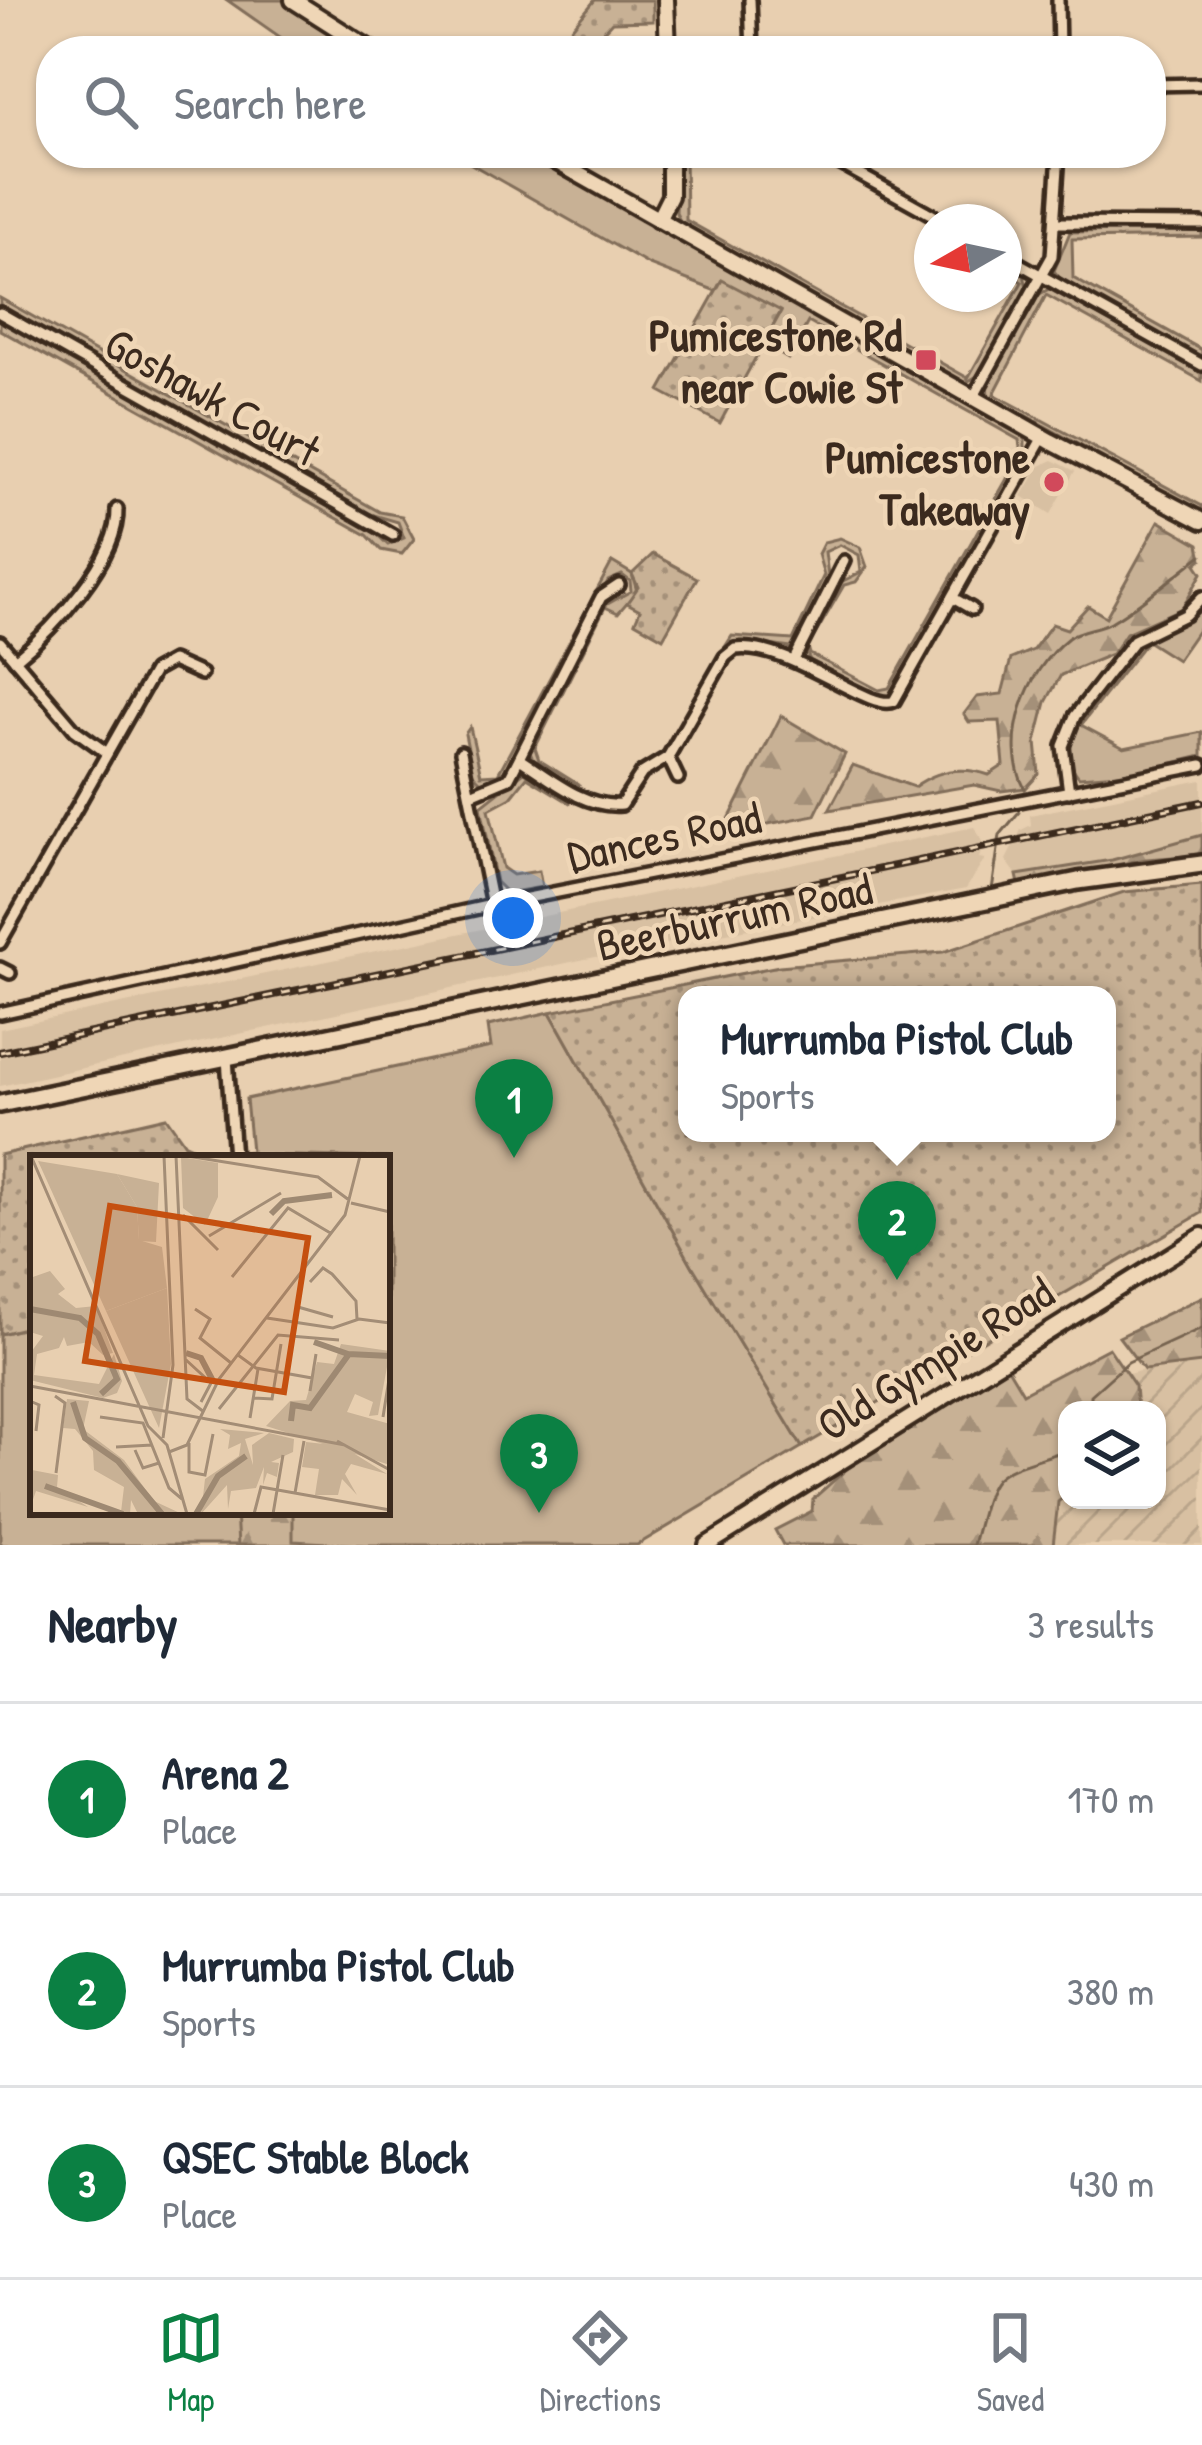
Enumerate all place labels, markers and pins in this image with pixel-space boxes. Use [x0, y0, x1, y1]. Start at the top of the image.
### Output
place label: Pumicestone Rd near Cowie St [649, 304, 904, 417]
marker: Pumicestone Rd near Cowie St [913, 347, 939, 373]
place label: Pumicestone Takeaway [825, 426, 1030, 540]
marker: Pumicestone Takeaway [1041, 469, 1067, 495]
pin: 1 [475, 1059, 553, 1158]
pin: 2 [858, 1181, 936, 1280]
pin: 3 [500, 1414, 578, 1513]

